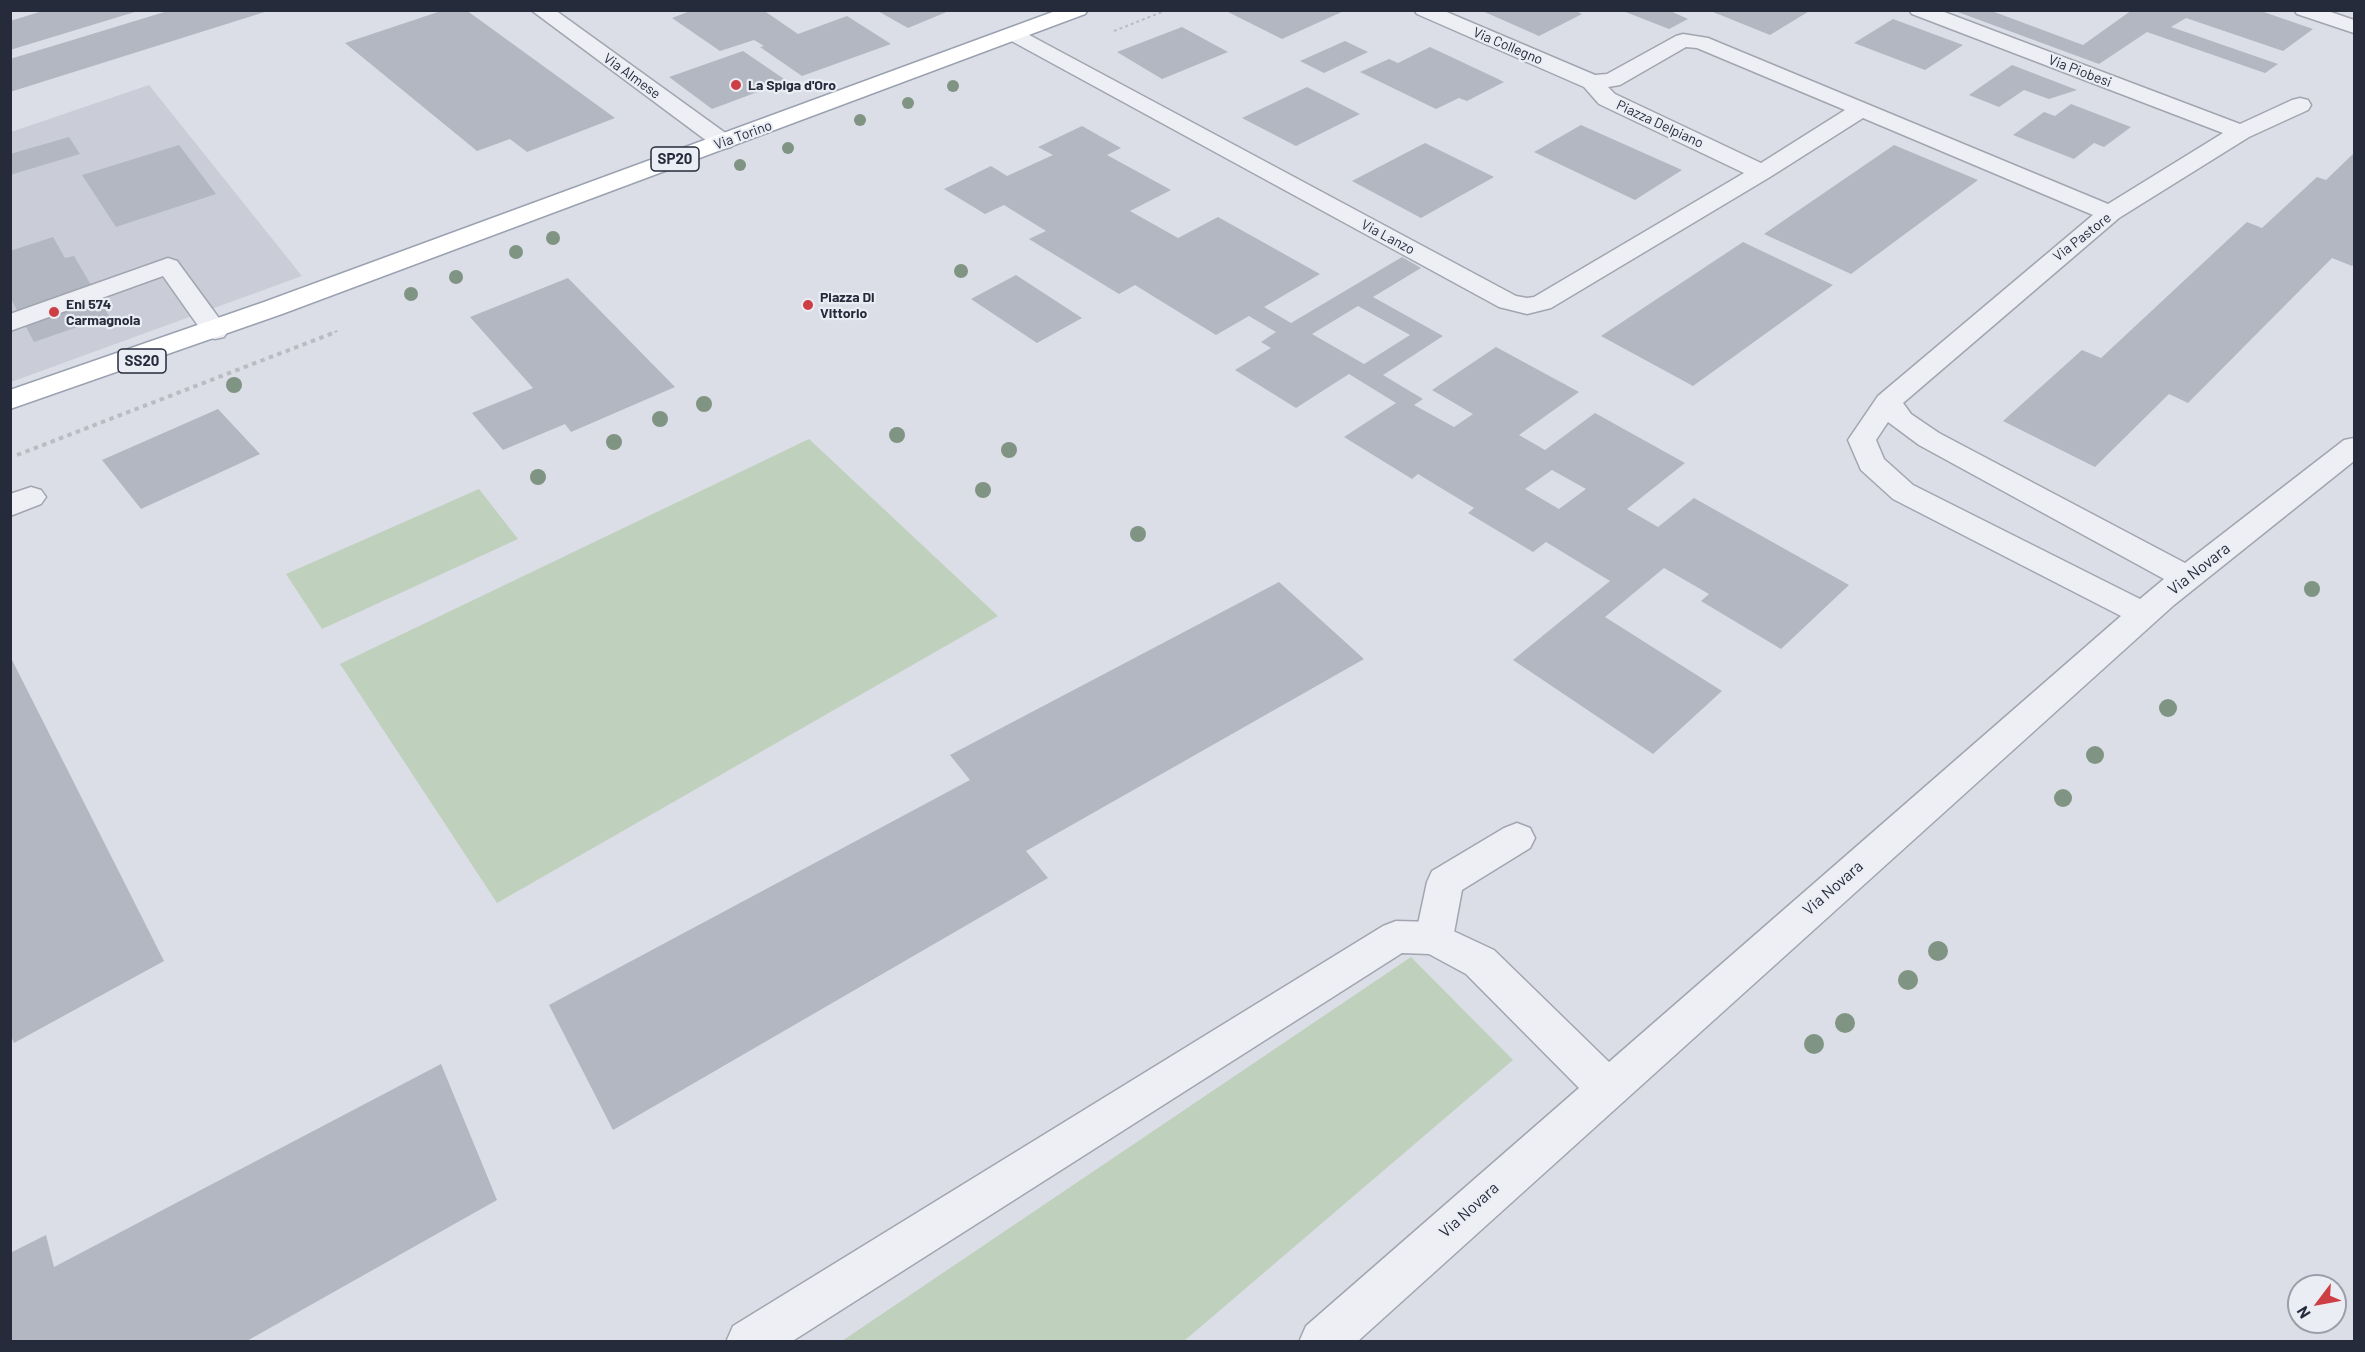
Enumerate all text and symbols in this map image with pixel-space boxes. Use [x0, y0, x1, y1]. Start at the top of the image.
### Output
street label: Via Collegno [1470, 24, 1546, 68]
street label: Via Almese [600, 50, 664, 102]
street label: Via Piobesi [2046, 51, 2114, 91]
place label: La Spiga d'Oro [748, 77, 836, 93]
marker: La Spiga d'Oro [729, 78, 743, 92]
street label: Piazza Delpiano [1614, 96, 1706, 152]
street label: Via Torino [712, 117, 774, 153]
road number: SP20 [651, 147, 699, 171]
street label: Via Pastore [2050, 209, 2114, 265]
street label: Via Lanzo [1358, 216, 1418, 258]
place label: Piazza Di Vittorio [820, 289, 875, 322]
place label: Eni 574 Carmagnola [66, 296, 140, 328]
marker: Piazza Di Vittorio [801, 298, 815, 312]
marker: Eni 574 Carmagnola [47, 305, 61, 319]
road number: SS20 [118, 349, 166, 373]
street label: Via Novara [2164, 539, 2234, 599]
street label: Via Novara [1799, 857, 1867, 919]
street label: Via Novara [1435, 1178, 1503, 1242]
north arrow [2287, 1274, 2347, 1334]
text: N [2292, 1303, 2314, 1322]

